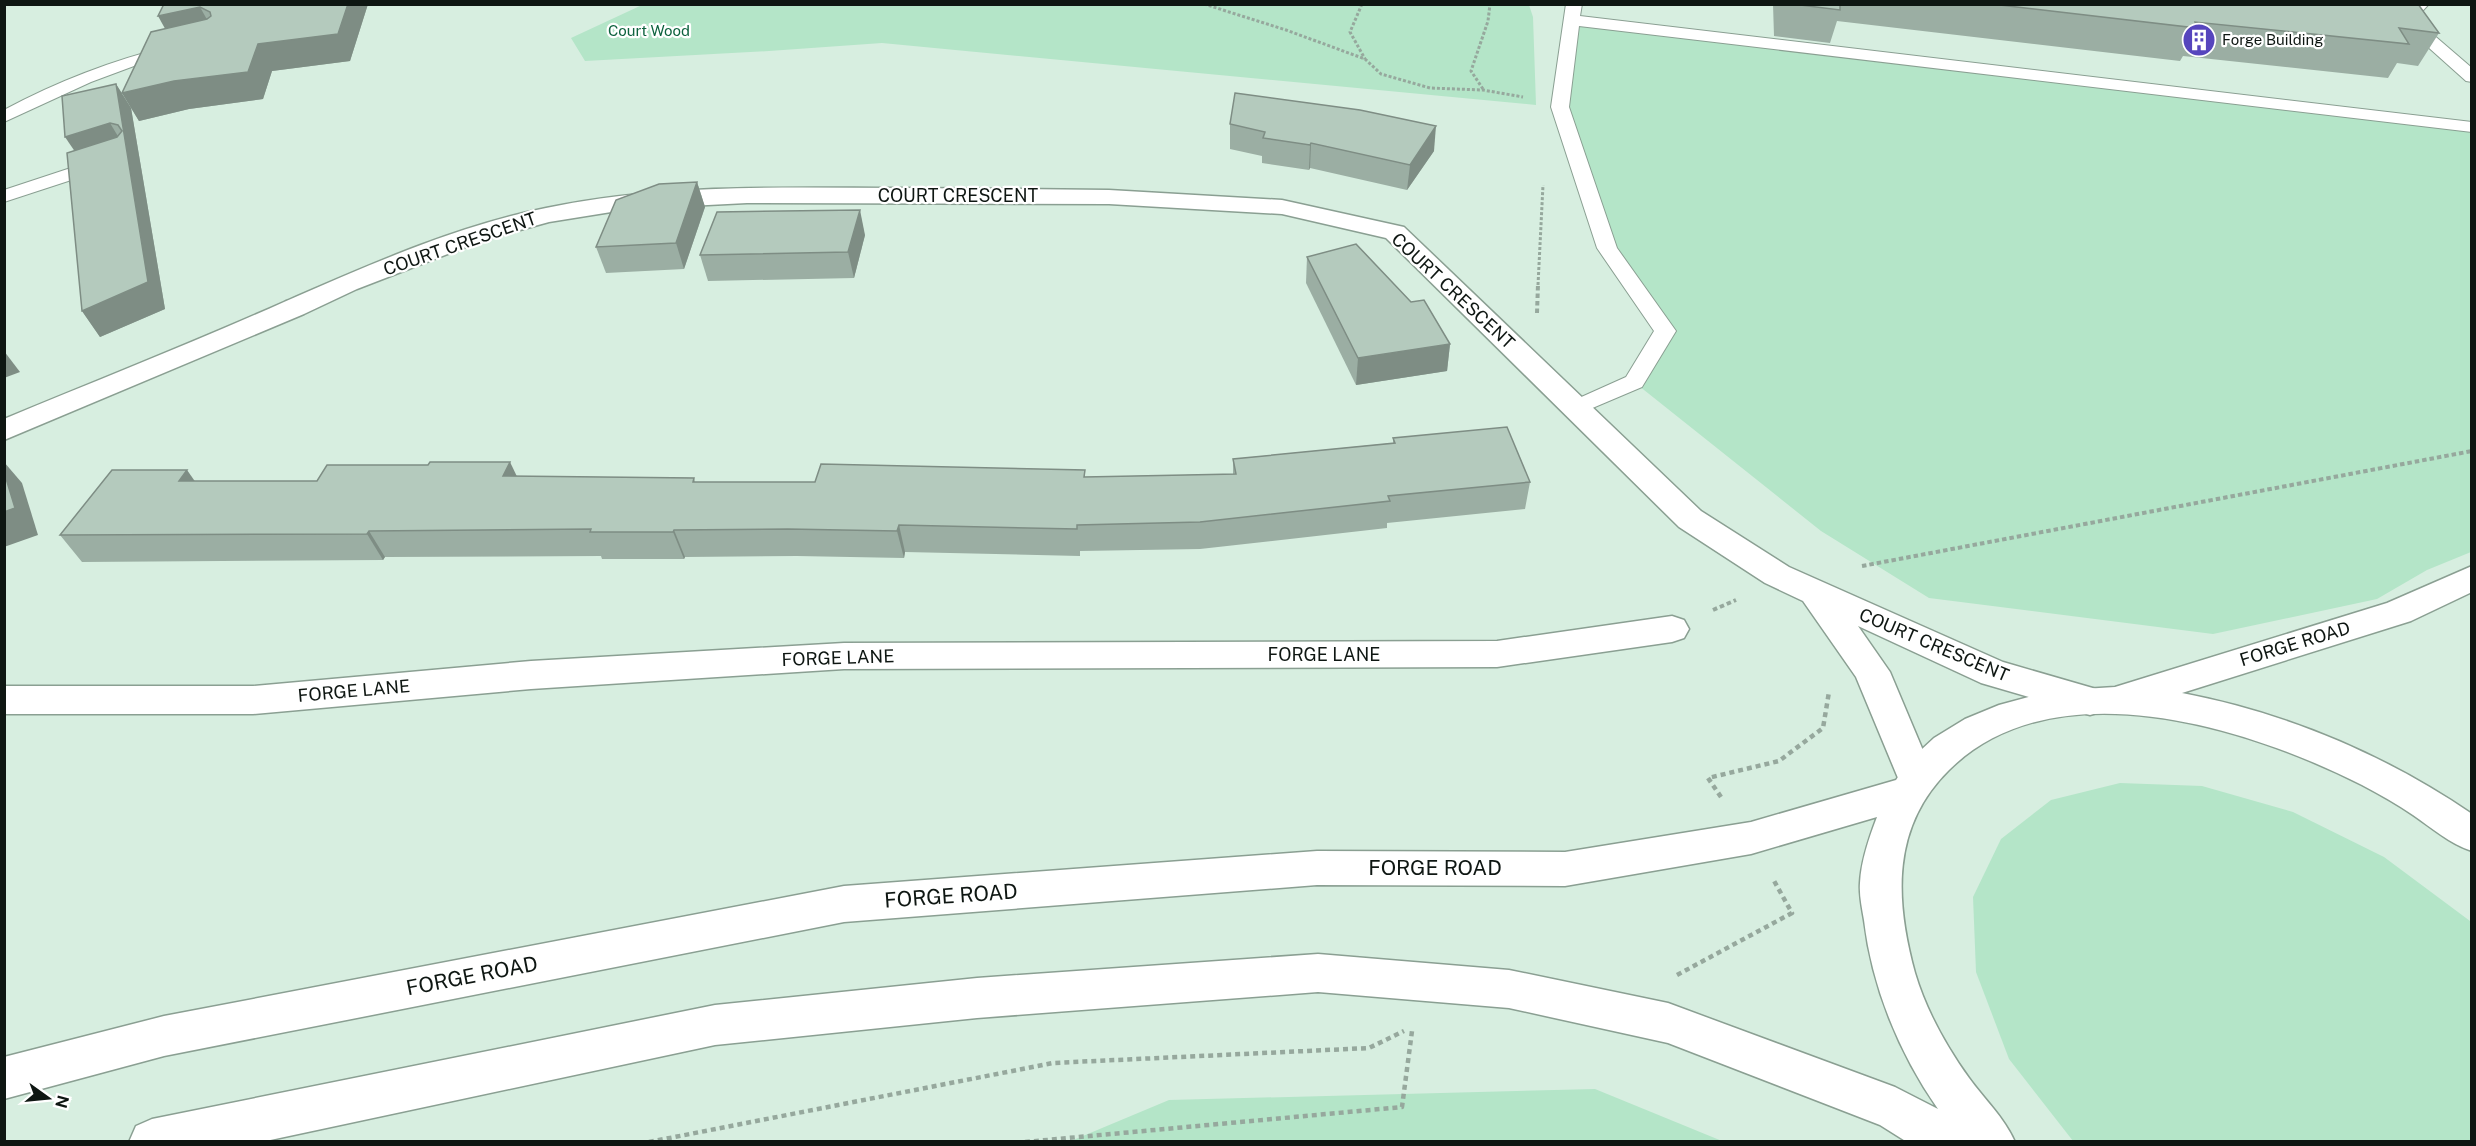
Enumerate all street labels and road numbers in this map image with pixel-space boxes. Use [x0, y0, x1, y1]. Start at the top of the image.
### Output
street label: COURT CRESCENT [878, 185, 1039, 206]
street label: COURT CRESCENT [381, 207, 539, 280]
street label: COURT CRESCENT [1387, 228, 1519, 353]
street label: COURT CRESCENT [1856, 604, 2012, 686]
street label: FORGE ROAD [2237, 617, 2353, 670]
street label: FORGE LANE [1268, 644, 1380, 665]
street label: FORGE LANE [781, 645, 895, 670]
street label: FORGE LANE [297, 675, 411, 706]
street label: FORGE ROAD [1368, 855, 1502, 880]
street label: FORGE ROAD [883, 878, 1018, 913]
street label: FORGE ROAD [404, 950, 540, 1001]

